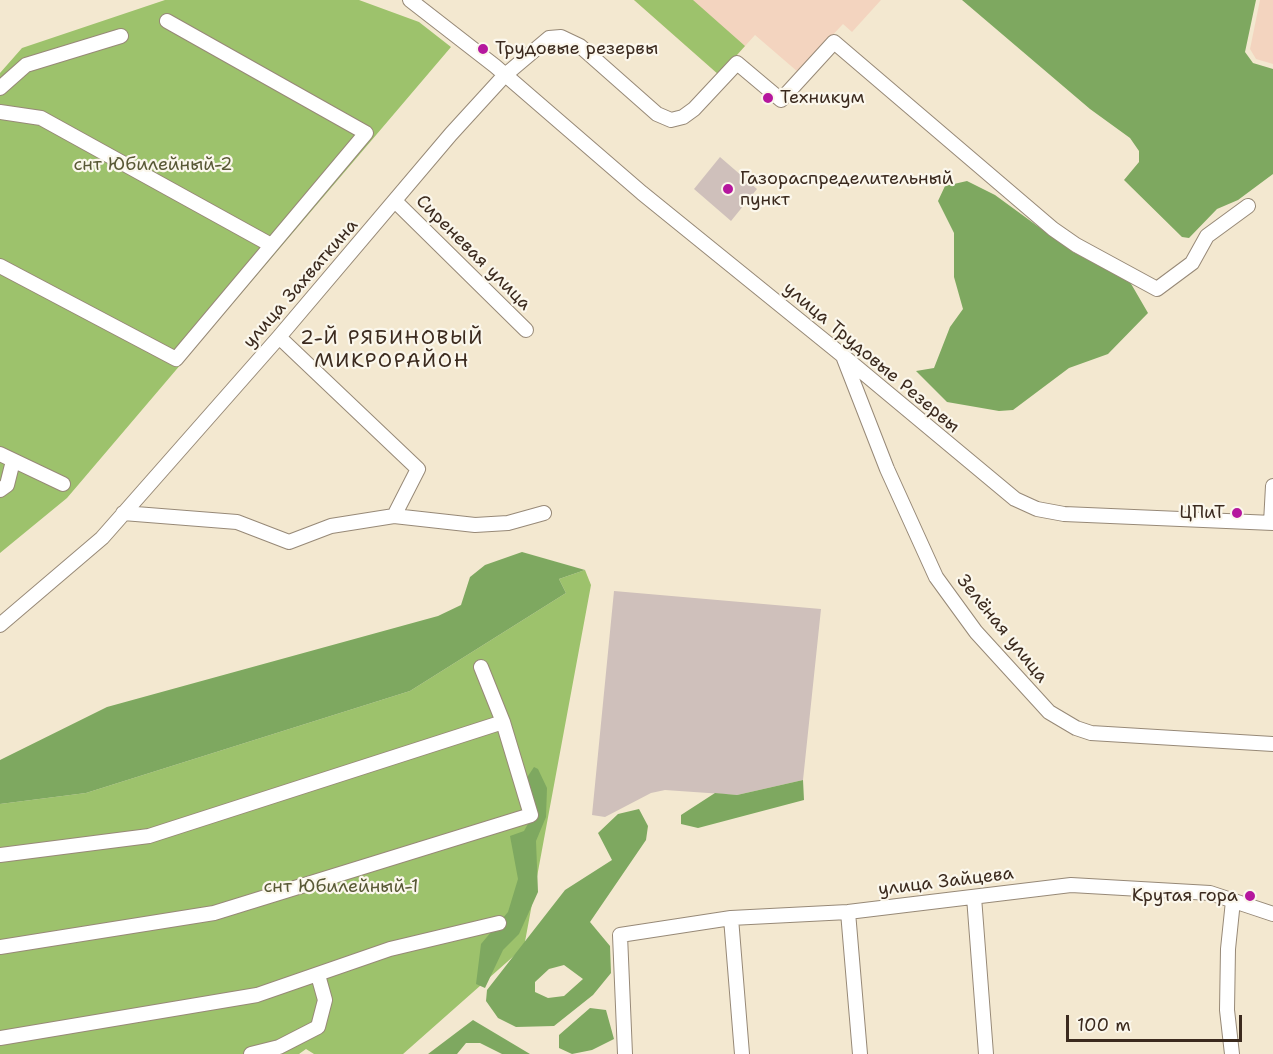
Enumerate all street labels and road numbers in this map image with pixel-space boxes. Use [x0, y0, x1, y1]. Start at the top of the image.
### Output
street label: Сиреневая улица [411, 191, 535, 315]
street label: улица Захваткина [239, 215, 363, 353]
street label: улица Трудовые Резервы [779, 278, 963, 438]
street label: Зелёная улица [952, 571, 1052, 687]
street label: улица Зайцева [877, 863, 1015, 901]

